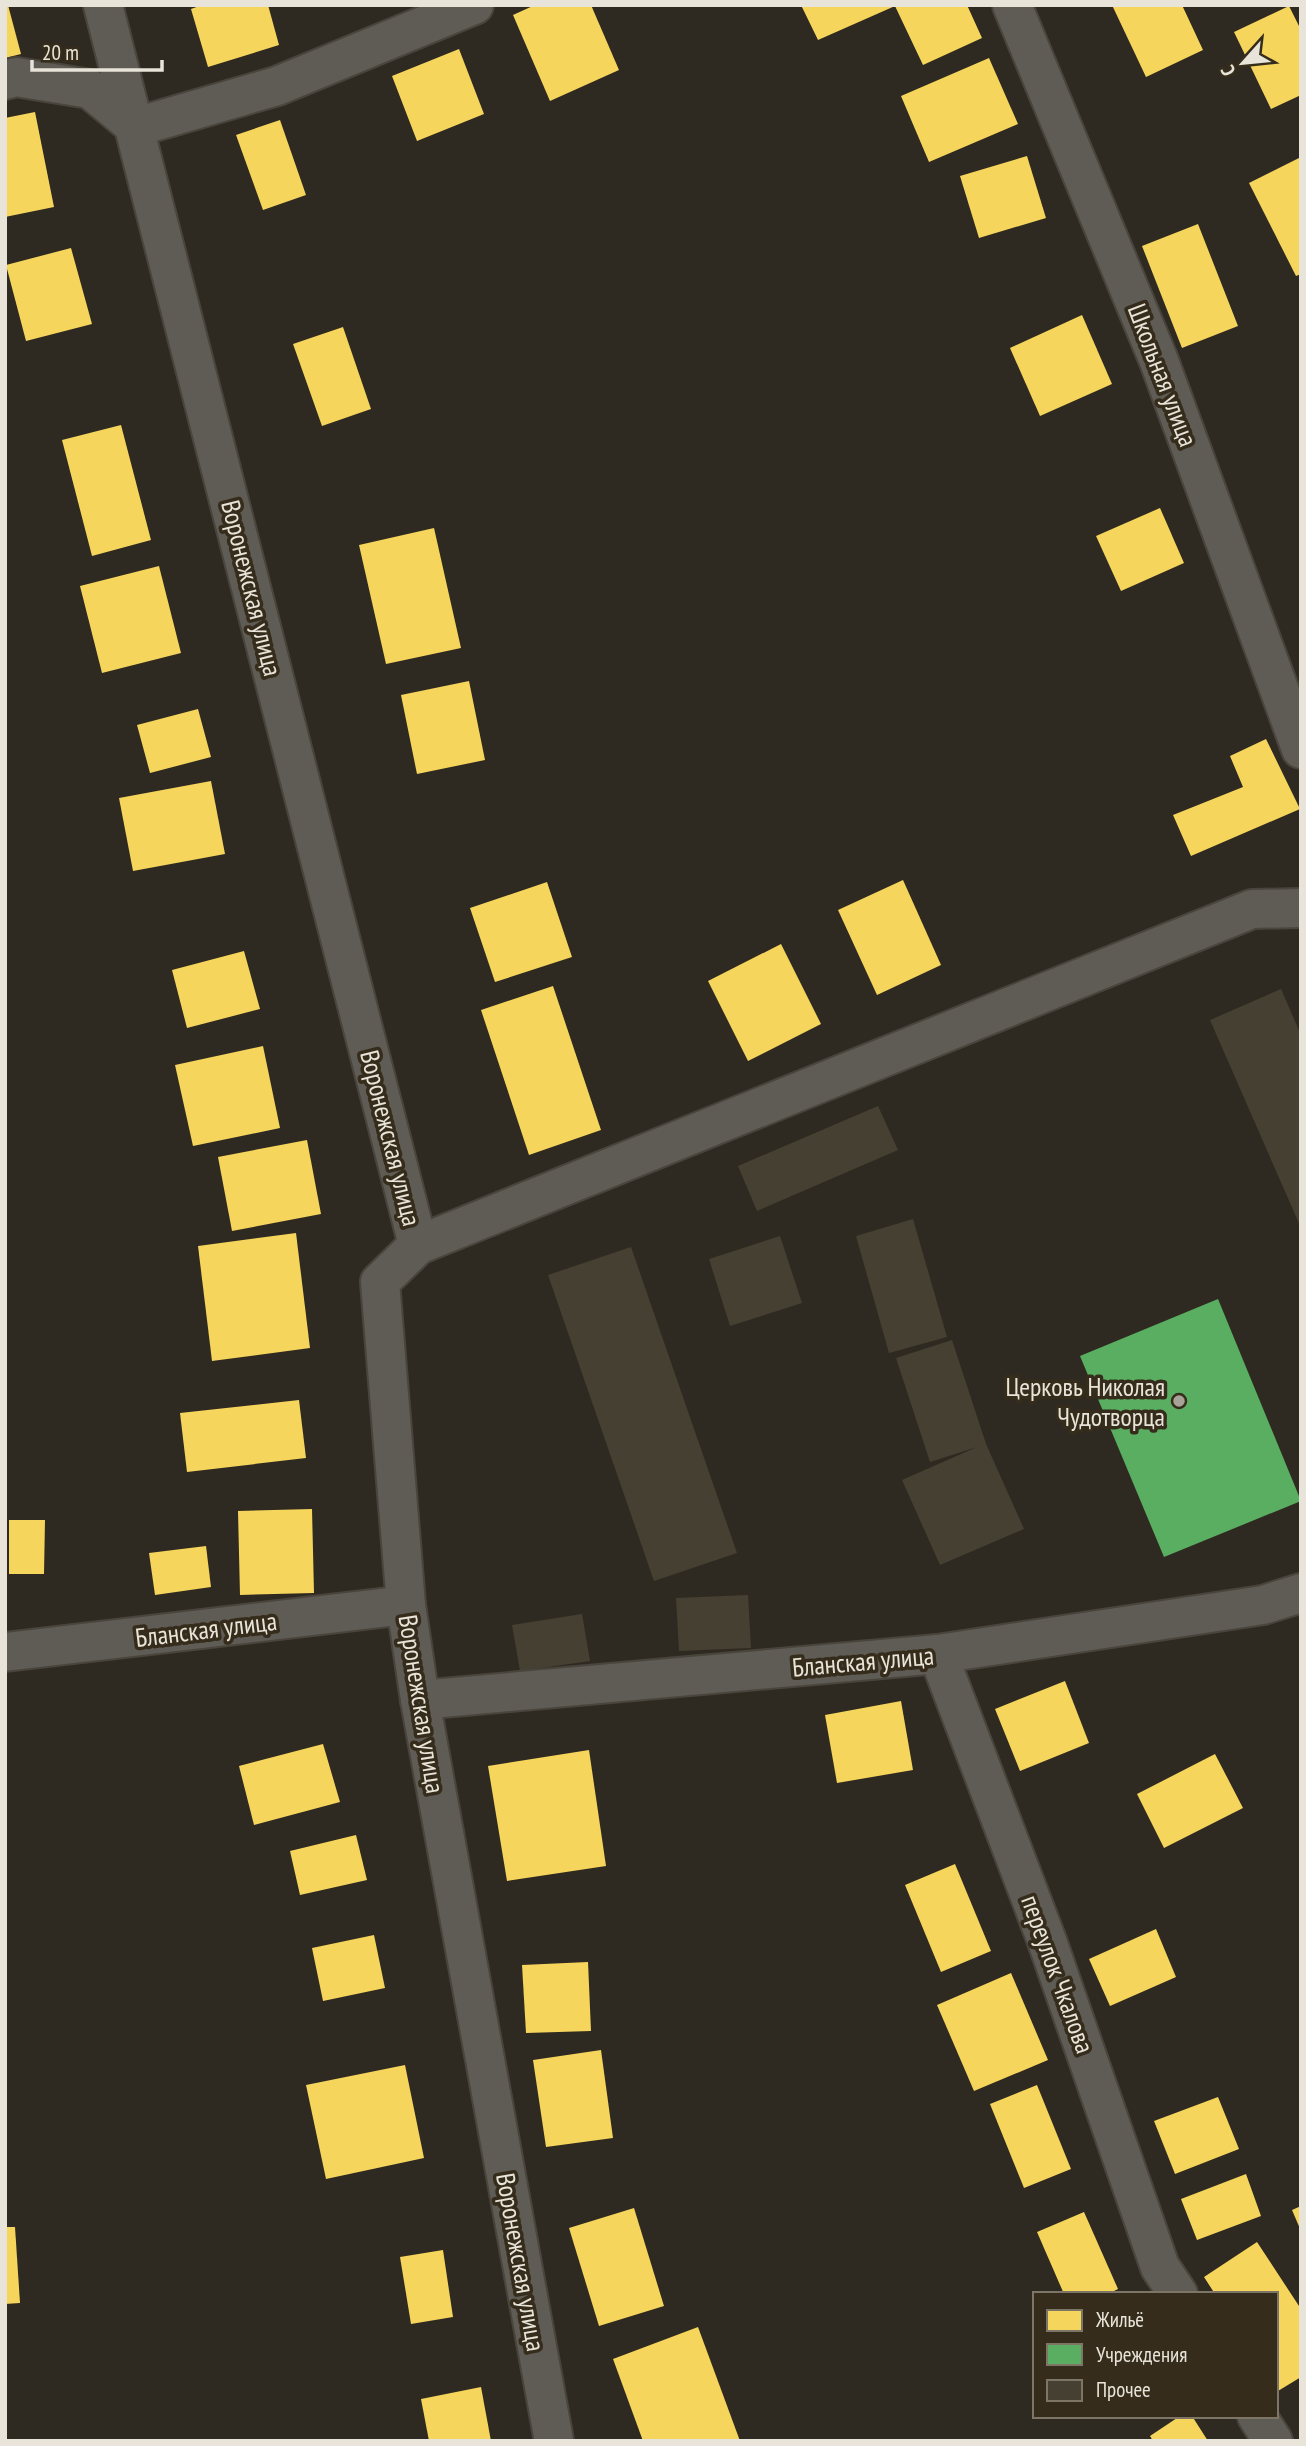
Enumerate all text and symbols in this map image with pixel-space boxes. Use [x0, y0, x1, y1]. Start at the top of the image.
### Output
scale bar [32, 28, 161, 72]
north arrow [1208, 28, 1278, 98]
text: 20 m [42, 39, 79, 66]
text: С [1215, 61, 1241, 80]
street label: Школьная улица [1121, 299, 1205, 451]
street label: Воронежская улица [214, 497, 290, 679]
street label: Воронежская улица [353, 1047, 429, 1229]
place label: Церковь Николая Чудотворца [1005, 1370, 1165, 1433]
marker: Церковь Николая Чудотворца [1171, 1393, 1187, 1409]
street label: Бланская улица [133, 1604, 279, 1654]
street label: Воронежская улица [392, 1612, 452, 1796]
street label: Бланская улица [791, 1638, 935, 1684]
street label: переулок Чкалова [1014, 1890, 1102, 2058]
street label: Воронежская улица [489, 2170, 553, 2354]
legend [1033, 2292, 1278, 2418]
text: Жильё [1095, 2306, 1144, 2333]
text: Учреждения [1096, 2341, 1187, 2368]
text: Прочее [1096, 2376, 1151, 2403]

